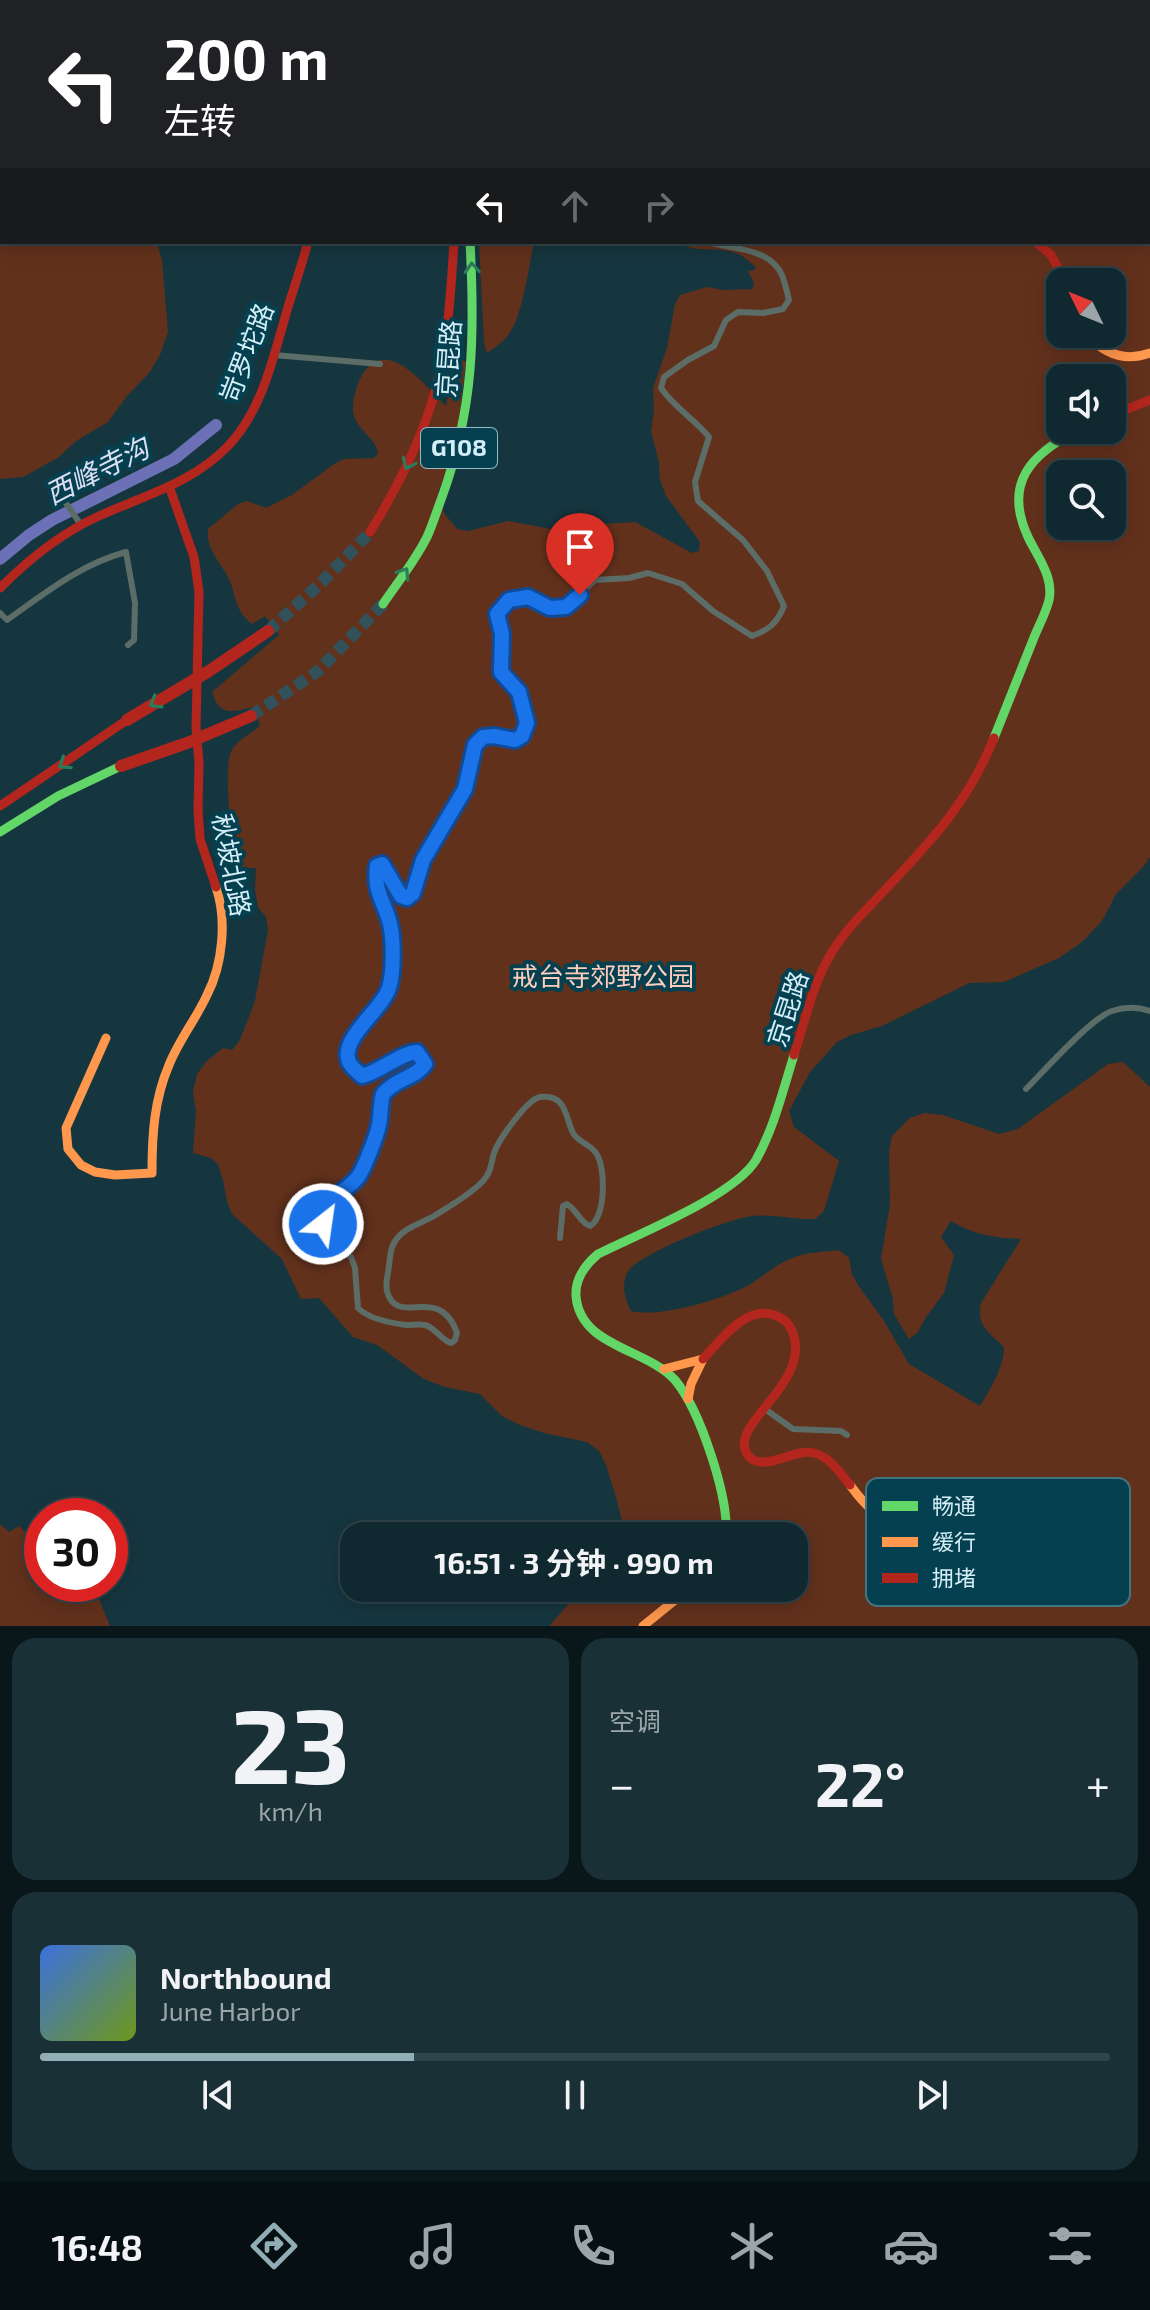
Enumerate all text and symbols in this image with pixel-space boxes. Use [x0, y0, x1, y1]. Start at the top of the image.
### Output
text: 200 m [164, 24, 329, 91]
icon: left [32, 32, 136, 136]
text: 左转 [164, 98, 236, 141]
icon: left [469, 184, 513, 228]
icon: ahead [553, 184, 597, 228]
icon: right [637, 184, 681, 228]
one-way arrow [464, 261, 481, 274]
north arrow [1046, 268, 1126, 348]
map controls [1046, 268, 1126, 540]
street label: 岢罗坨路 [212, 298, 279, 407]
street label: 京昆路 [429, 319, 466, 399]
button: sound [1046, 364, 1126, 444]
water label: 西峰寺沟 [39, 428, 157, 511]
road number: G108 [421, 428, 497, 468]
one-way arrow [402, 455, 418, 470]
button: search [1046, 460, 1126, 540]
pin [546, 513, 614, 595]
icon: arrive [558, 525, 602, 569]
one-way arrow [394, 567, 409, 581]
one-way arrow [149, 693, 164, 709]
one-way arrow [59, 754, 73, 769]
street label: 秋坡北路 [207, 811, 258, 919]
park label: 戒台寺郊野公园 [512, 960, 694, 991]
street label: 京昆路 [760, 967, 813, 1050]
position arrow [281, 1182, 365, 1266]
legend [866, 1478, 1130, 1606]
text: 畅通 [932, 1492, 976, 1518]
speed limit sign: 30 [24, 1498, 128, 1602]
text: 缓行 [932, 1528, 976, 1554]
text: 16:51 · 3 分钟 · 990 m [434, 1544, 714, 1580]
text: 拥堵 [932, 1564, 976, 1590]
text: 23 [231, 1680, 350, 1805]
text: 空调 [609, 1705, 661, 1736]
text: 22° [815, 1747, 905, 1819]
text: − [609, 1757, 635, 1810]
text: + [1086, 1757, 1110, 1810]
text: km/h [258, 1795, 323, 1826]
text: Northbound [160, 1959, 332, 1995]
text: June Harbor [160, 1995, 301, 2026]
icon: previous [196, 2073, 240, 2117]
icon: pause [553, 2073, 597, 2117]
icon: next [910, 2073, 954, 2117]
icon: directions [246, 2218, 302, 2274]
icon: music [405, 2218, 461, 2274]
icon: phone [565, 2218, 621, 2274]
icon: climate [724, 2218, 780, 2274]
icon: car [883, 2218, 939, 2274]
icon: filters [1042, 2218, 1098, 2274]
text: 16:48 [52, 2225, 143, 2268]

